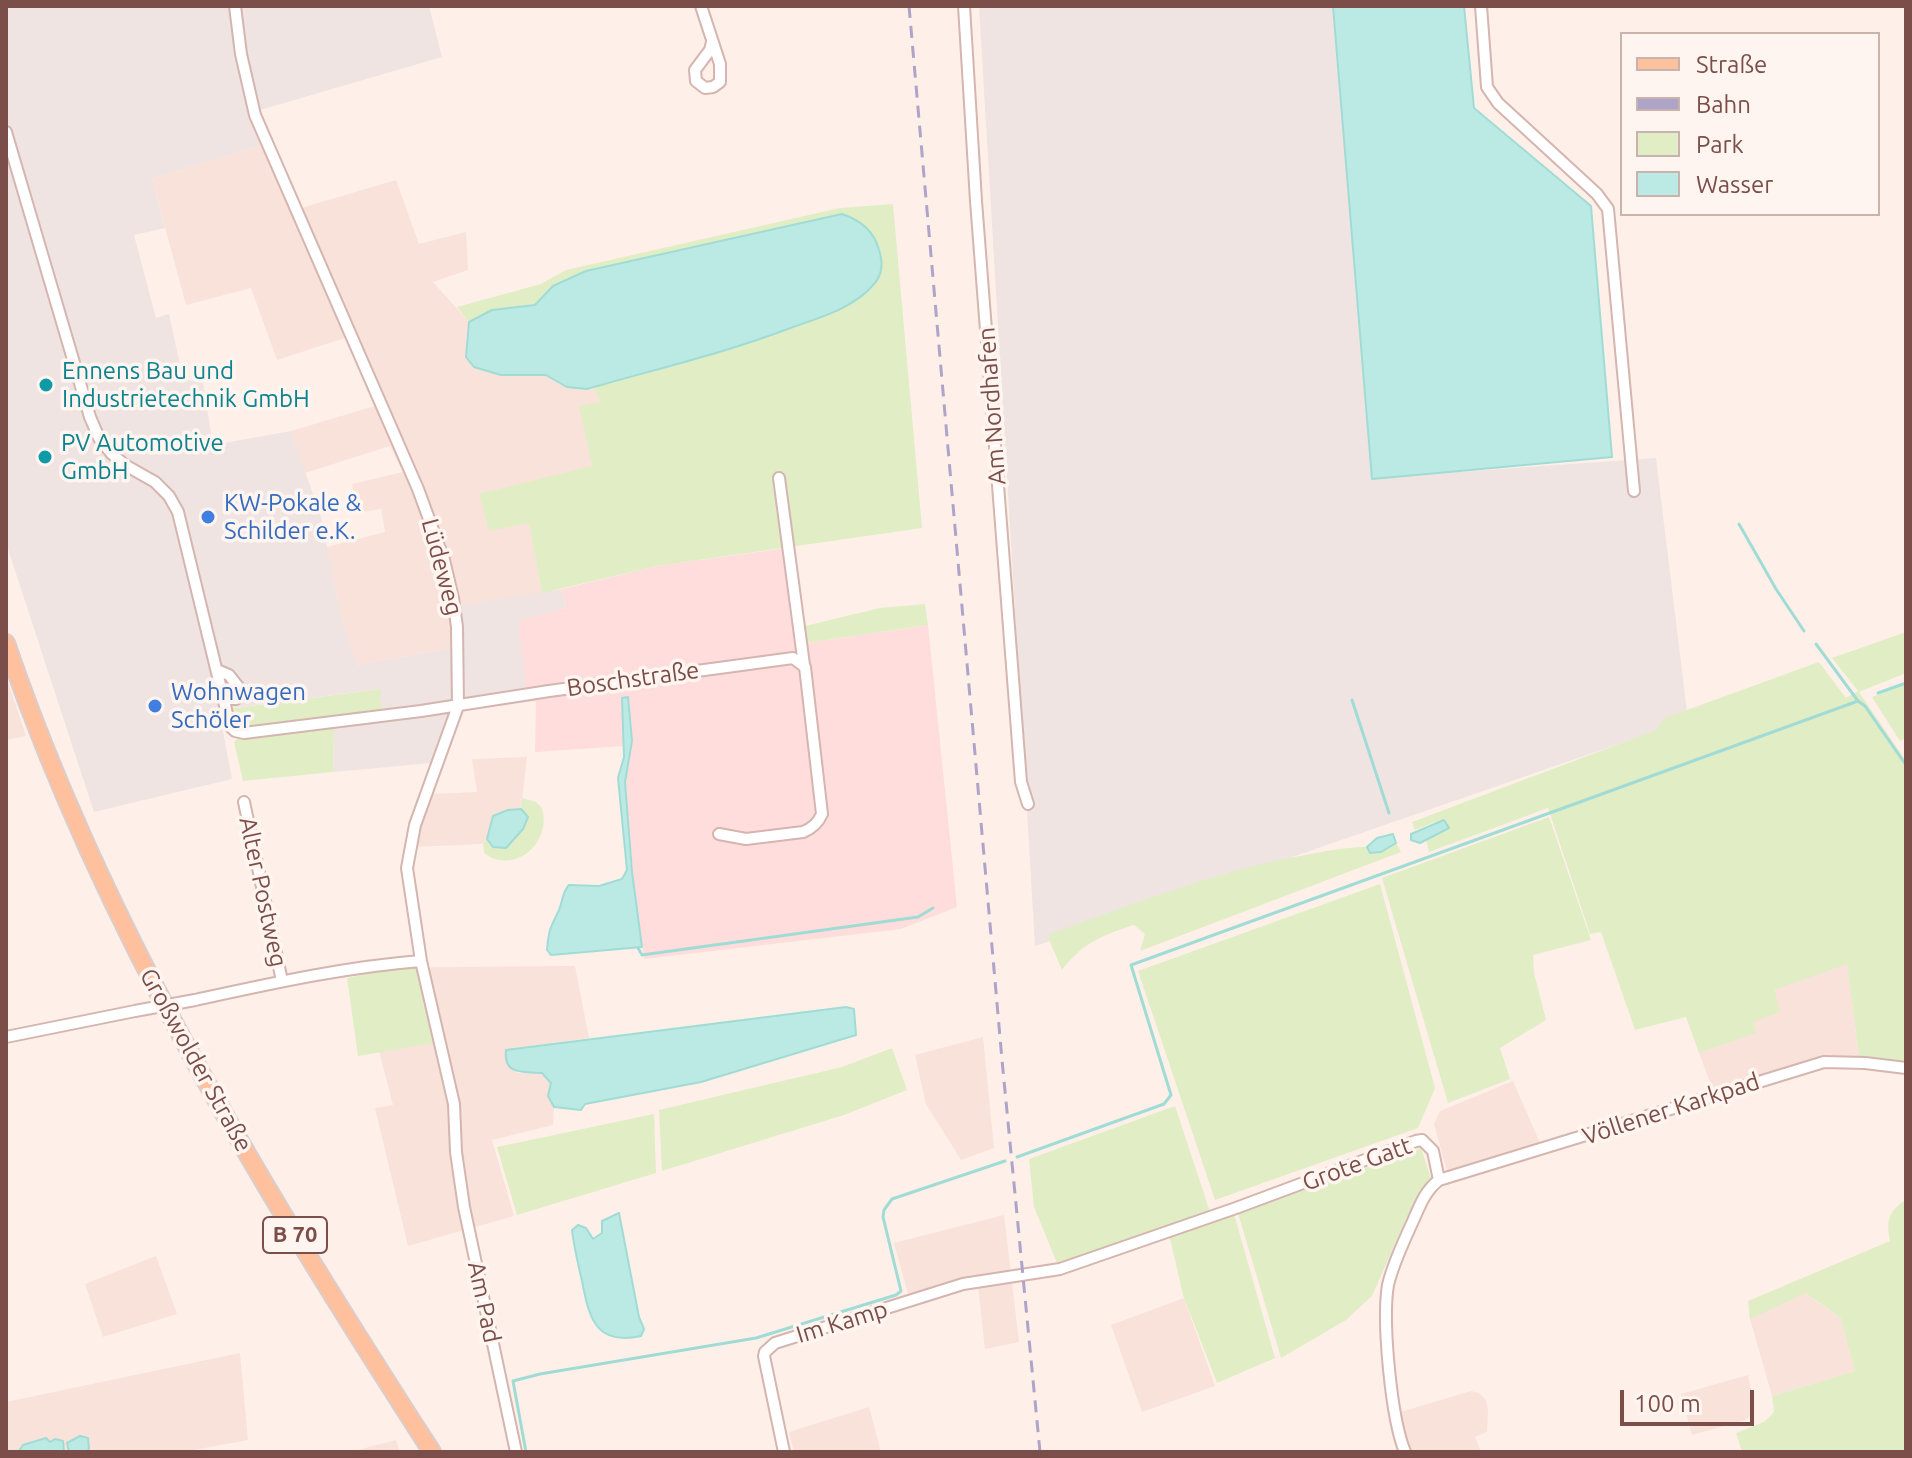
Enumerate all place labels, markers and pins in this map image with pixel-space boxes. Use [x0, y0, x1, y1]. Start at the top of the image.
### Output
place label: Ennens Bau und Industrietechnik GmbH [62, 357, 310, 413]
marker: Ennens Bau und Industrietechnik GmbH [37, 376, 55, 394]
place label: PV Automotive GmbH [61, 429, 224, 485]
marker: PV Automotive GmbH [36, 448, 54, 466]
place label: KW-Pokale & Schilder e.K. [224, 489, 361, 545]
marker: KW-Pokale & Schilder e.K. [199, 508, 217, 526]
place label: Wohnwagen Schöler [171, 678, 306, 734]
marker: Wohnwagen Schöler [146, 697, 164, 715]

